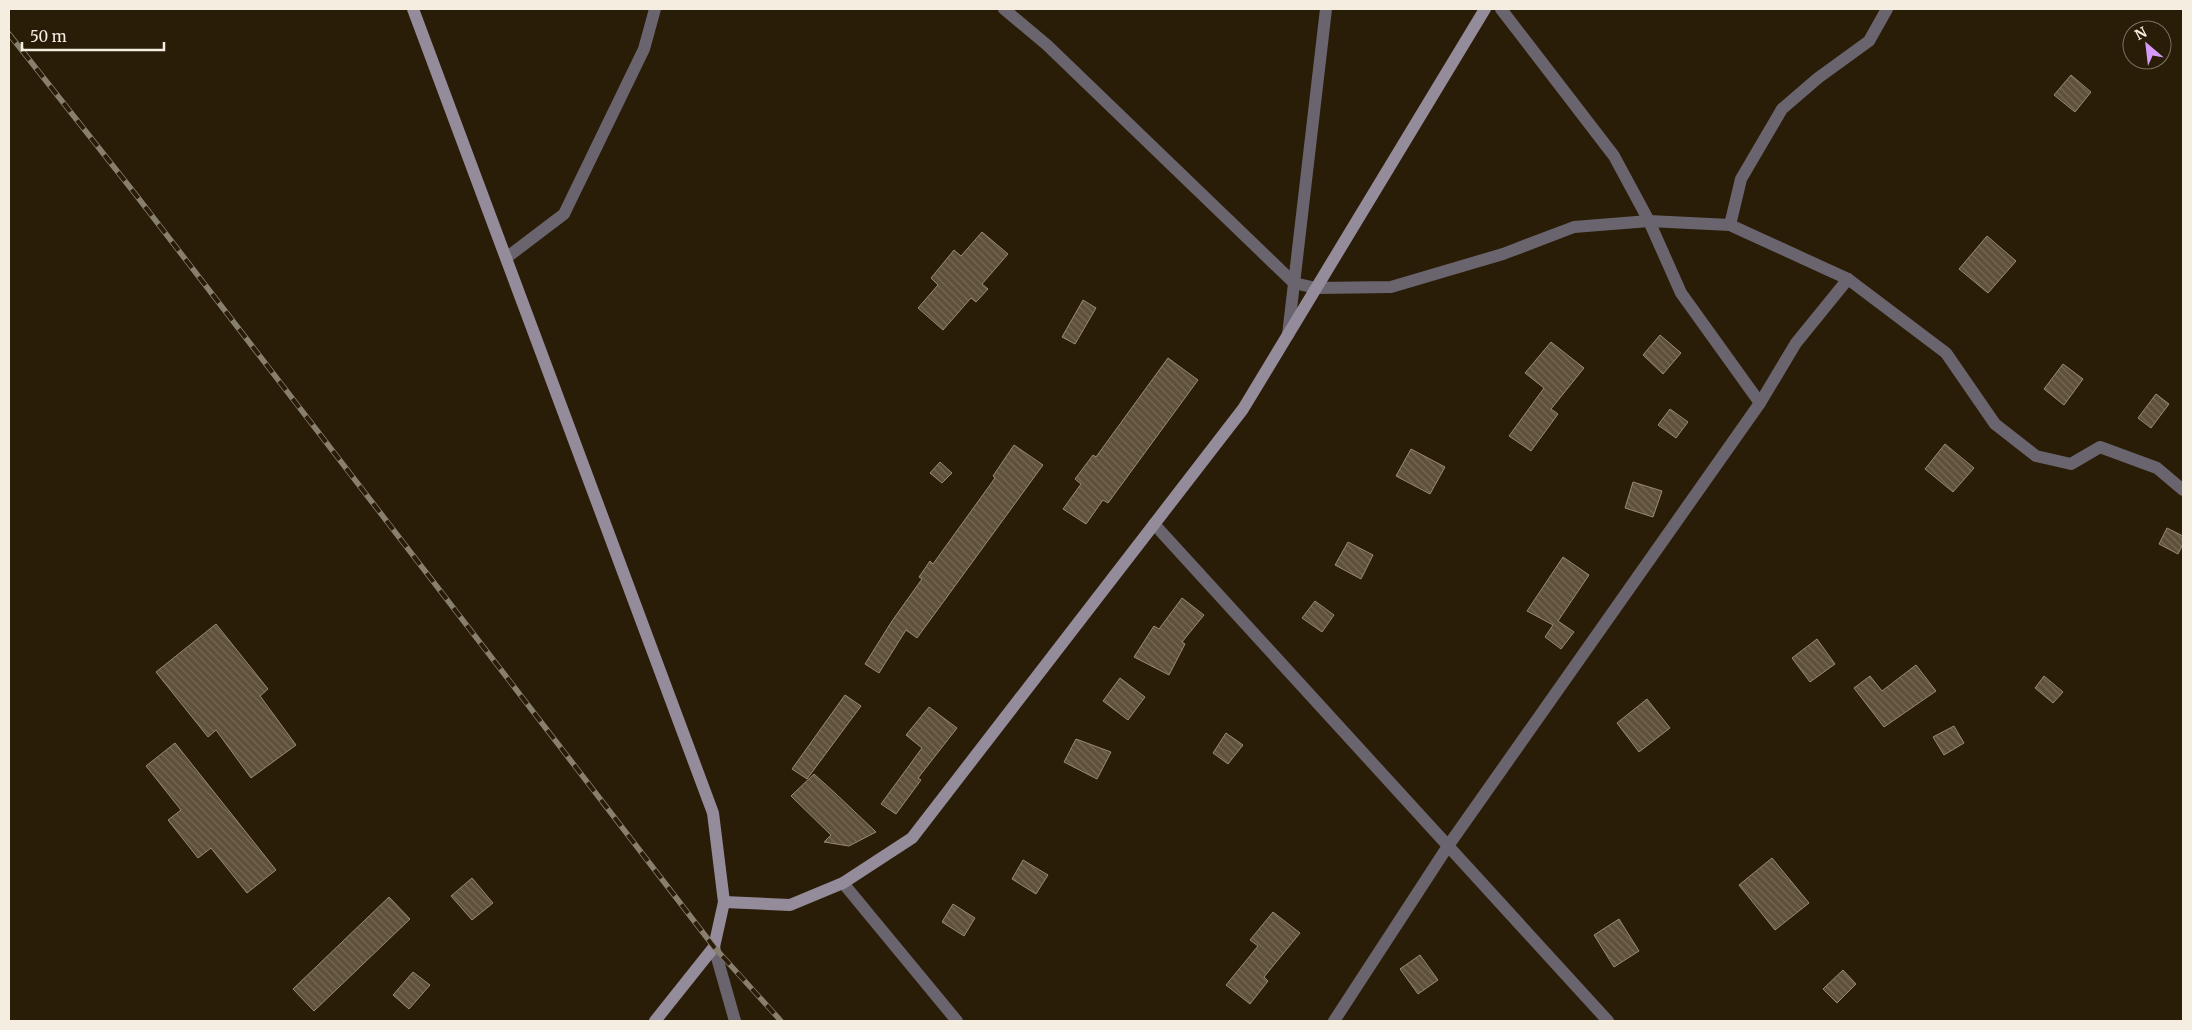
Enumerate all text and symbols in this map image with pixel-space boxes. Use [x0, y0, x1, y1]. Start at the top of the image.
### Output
scale bar [22, 20, 165, 52]
north arrow [2122, 20, 2172, 70]
text: N [2132, 23, 2150, 44]
text: 50 m [30, 27, 67, 46]

